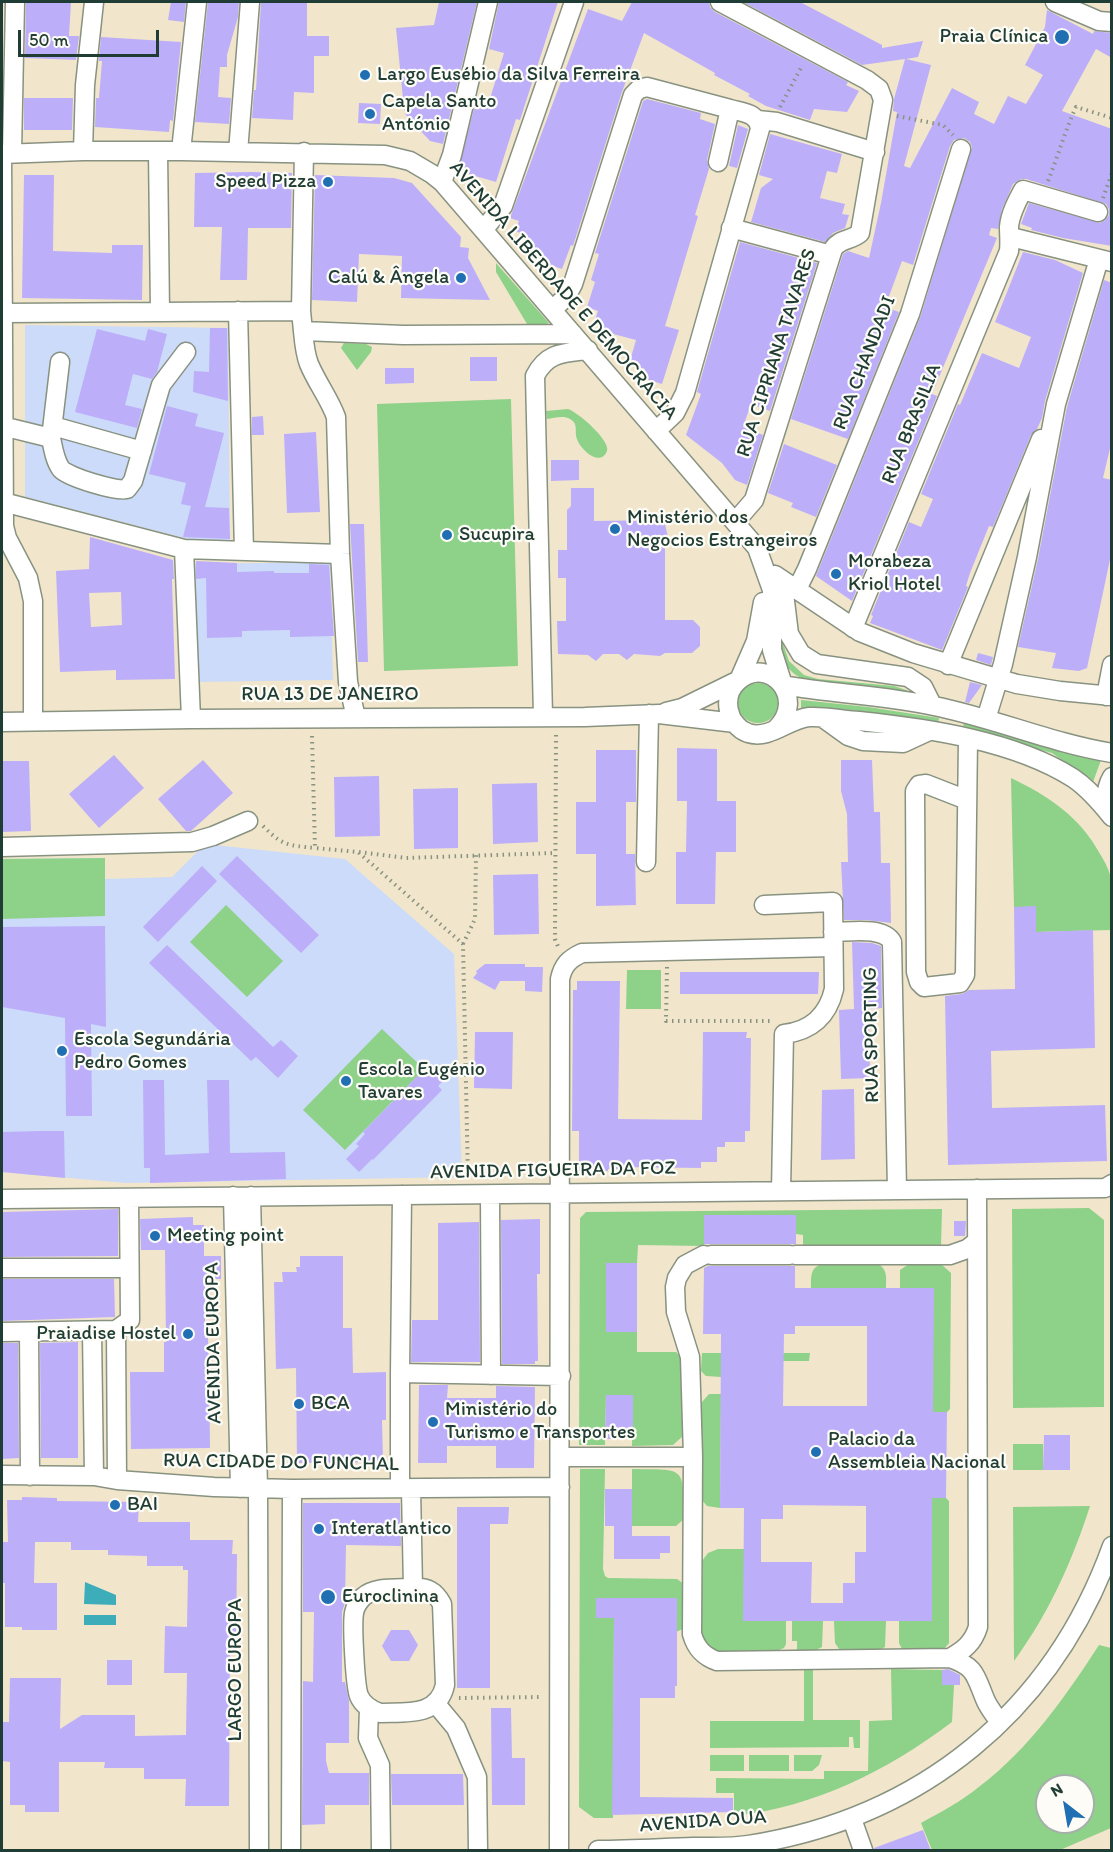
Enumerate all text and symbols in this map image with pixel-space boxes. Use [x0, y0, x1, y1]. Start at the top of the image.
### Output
scale bar [21, 18, 162, 56]
place label: Praia Clínica [940, 25, 1048, 49]
marker: Praia Clínica [1053, 28, 1071, 46]
text: 50 m [29, 29, 69, 51]
place label: Largo Eusébio da Silva Ferreira [377, 63, 640, 87]
marker: Largo Eusébio da Silva Ferreira [358, 68, 372, 82]
place label: Capela Santo António [382, 90, 496, 137]
marker: Capela Santo António [363, 107, 377, 121]
street label: AVENIDA LIBERDADE E DEMOCRACIA [444, 156, 682, 426]
place label: Speed Pizza [215, 170, 316, 194]
marker: Speed Pizza [321, 175, 335, 189]
street label: RUA CIPRIANA TAVARES [732, 246, 822, 460]
place label: Calú & Ângela [328, 266, 449, 290]
marker: Calú & Ângela [454, 271, 468, 285]
street label: RUA CHANDADI [828, 293, 902, 433]
street label: RUA BRASILIA [877, 360, 947, 488]
place label: Ministério dos Negocios Estrangeiros [627, 506, 817, 553]
marker: Ministério dos Negocios Estrangeiros [608, 522, 622, 536]
place label: Sucupira [459, 523, 535, 547]
marker: Sucupira [440, 528, 454, 542]
place label: Morabeza Kriol Hotel [848, 550, 941, 597]
marker: Morabeza Kriol Hotel [829, 567, 843, 581]
street label: RUA 13 DE JANEIRO [241, 683, 419, 707]
street label: RUA SPORTING [859, 967, 885, 1103]
place label: Escola Segundária Pedro Gomes [74, 1028, 231, 1075]
marker: Escola Segundária Pedro Gomes [55, 1044, 69, 1058]
place label: Escola Eugénio Tavares [358, 1058, 485, 1105]
marker: Escola Eugénio Tavares [339, 1074, 353, 1088]
street label: AVENIDA FIGUEIRA DA FOZ [430, 1157, 676, 1185]
place label: Meeting point [167, 1224, 284, 1248]
marker: Meeting point [148, 1229, 162, 1243]
street label: AVENIDA EUROPA [201, 1262, 227, 1424]
place label: Praiadise Hostel [36, 1322, 176, 1346]
marker: Praiadise Hostel [181, 1327, 195, 1341]
place label: BCA [311, 1392, 350, 1416]
marker: BCA [292, 1397, 306, 1411]
place label: Ministério do Turismo e Transportes [445, 1398, 635, 1445]
marker: Ministério do Turismo e Transportes [426, 1415, 440, 1429]
place label: Palacio da Assembleia Nacional [828, 1428, 1006, 1475]
marker: Palacio da Assembleia Nacional [809, 1445, 823, 1459]
street label: RUA CIDADE DO FUNCHAL [163, 1449, 399, 1477]
place label: BAI [127, 1493, 158, 1517]
marker: BAI [108, 1498, 122, 1512]
place label: Interatlantico [331, 1517, 451, 1541]
marker: Interatlantico [312, 1522, 326, 1536]
place label: Euroclinina [342, 1585, 439, 1609]
marker: Euroclinina [319, 1588, 337, 1606]
street label: LARGO EUROPA [224, 1598, 248, 1742]
north arrow [1035, 1774, 1095, 1834]
text: N [1047, 1779, 1066, 1801]
street label: AVENIDA OUA [639, 1806, 767, 1838]

